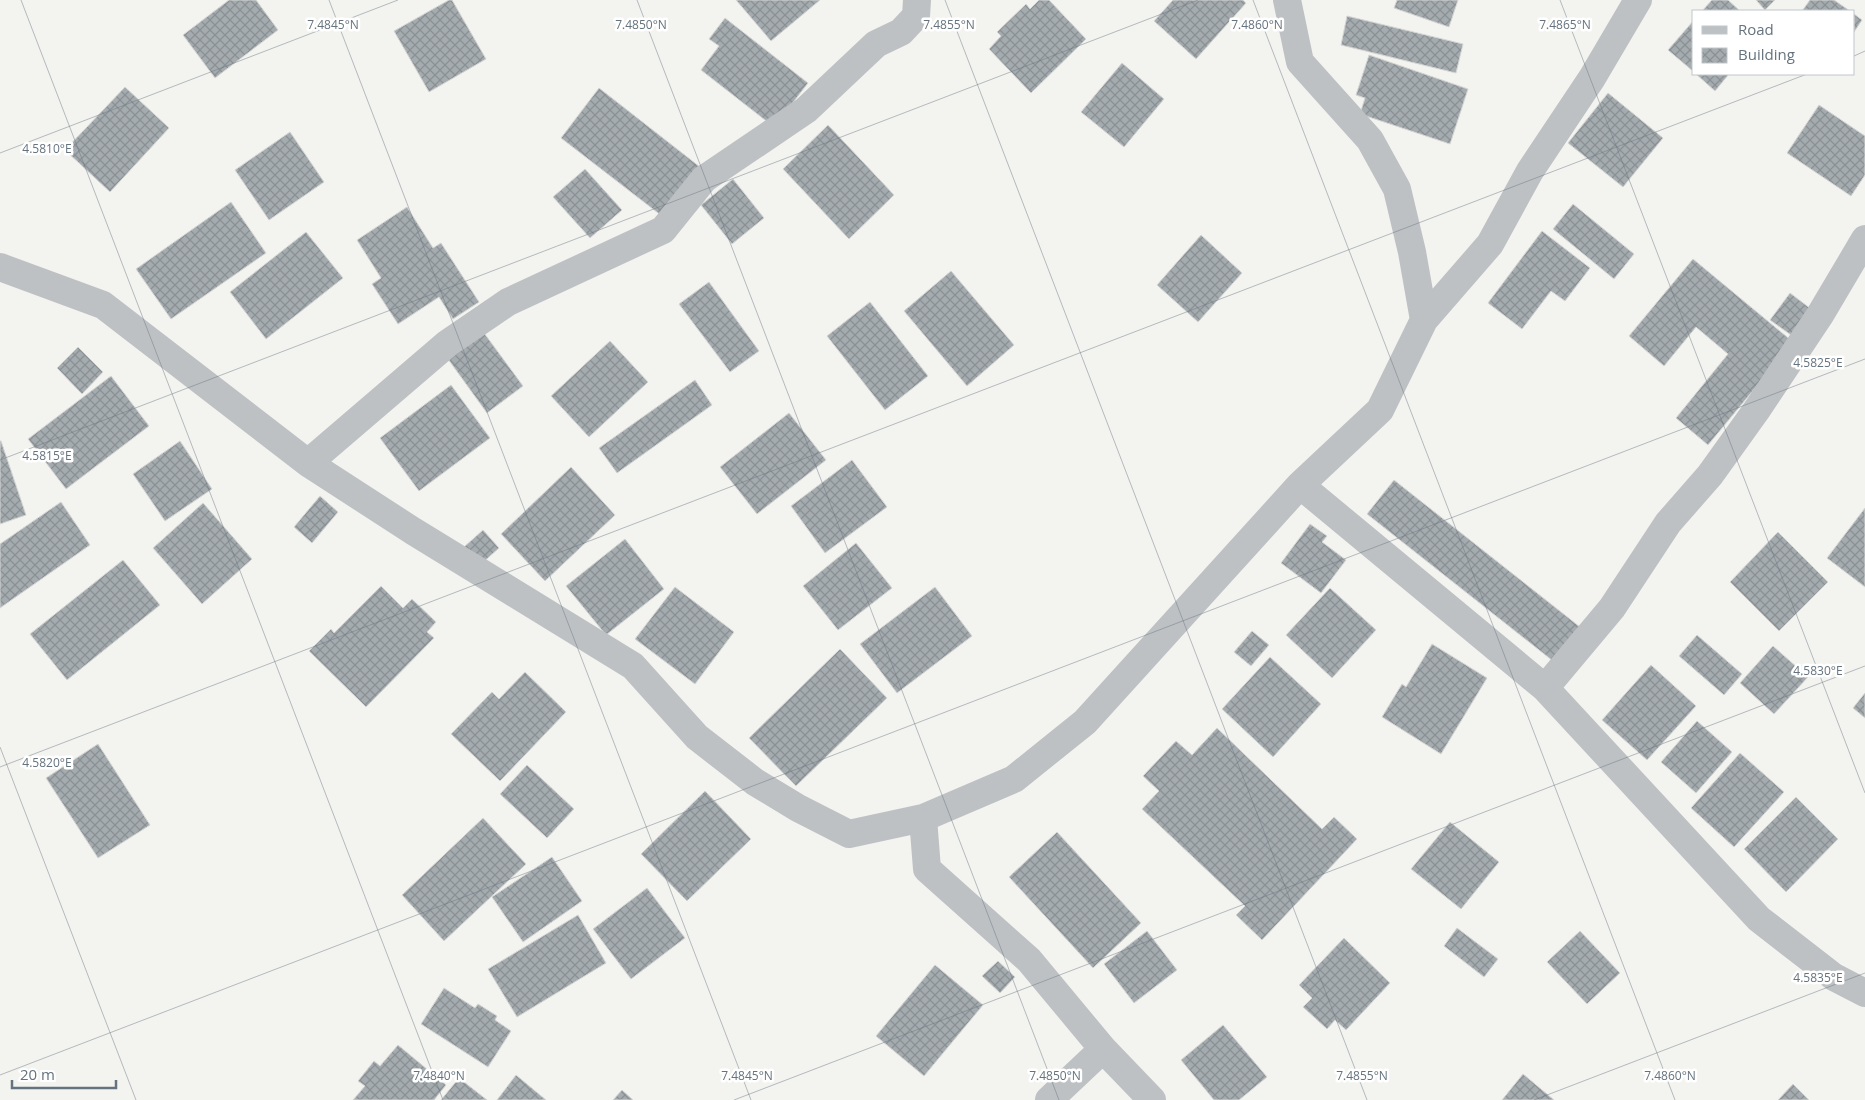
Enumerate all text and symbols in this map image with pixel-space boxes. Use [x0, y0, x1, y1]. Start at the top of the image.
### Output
legend [1692, 10, 1855, 75]
text: 7.4845°N [307, 16, 359, 33]
text: 7.4850°N [615, 16, 667, 33]
text: 7.4855°N [923, 16, 975, 33]
text: 7.4860°N [1231, 16, 1283, 33]
text: 7.4865°N [1539, 16, 1591, 33]
text: Road [1738, 19, 1774, 39]
text: Building [1738, 44, 1795, 64]
text: 4.5810°E [22, 140, 72, 157]
text: 4.5825°E [1793, 354, 1843, 371]
text: 4.5815°E [22, 447, 72, 464]
text: 4.5830°E [1793, 662, 1843, 679]
text: 4.5820°E [22, 754, 72, 771]
text: 4.5835°E [1793, 969, 1843, 986]
scale bar [12, 1058, 116, 1090]
text: 20 m [20, 1064, 55, 1084]
text: 7.4840°N [413, 1067, 465, 1084]
text: 7.4845°N [721, 1067, 773, 1084]
text: 7.4850°N [1029, 1067, 1081, 1084]
text: 7.4855°N [1336, 1067, 1388, 1084]
text: 7.4860°N [1644, 1067, 1696, 1084]

